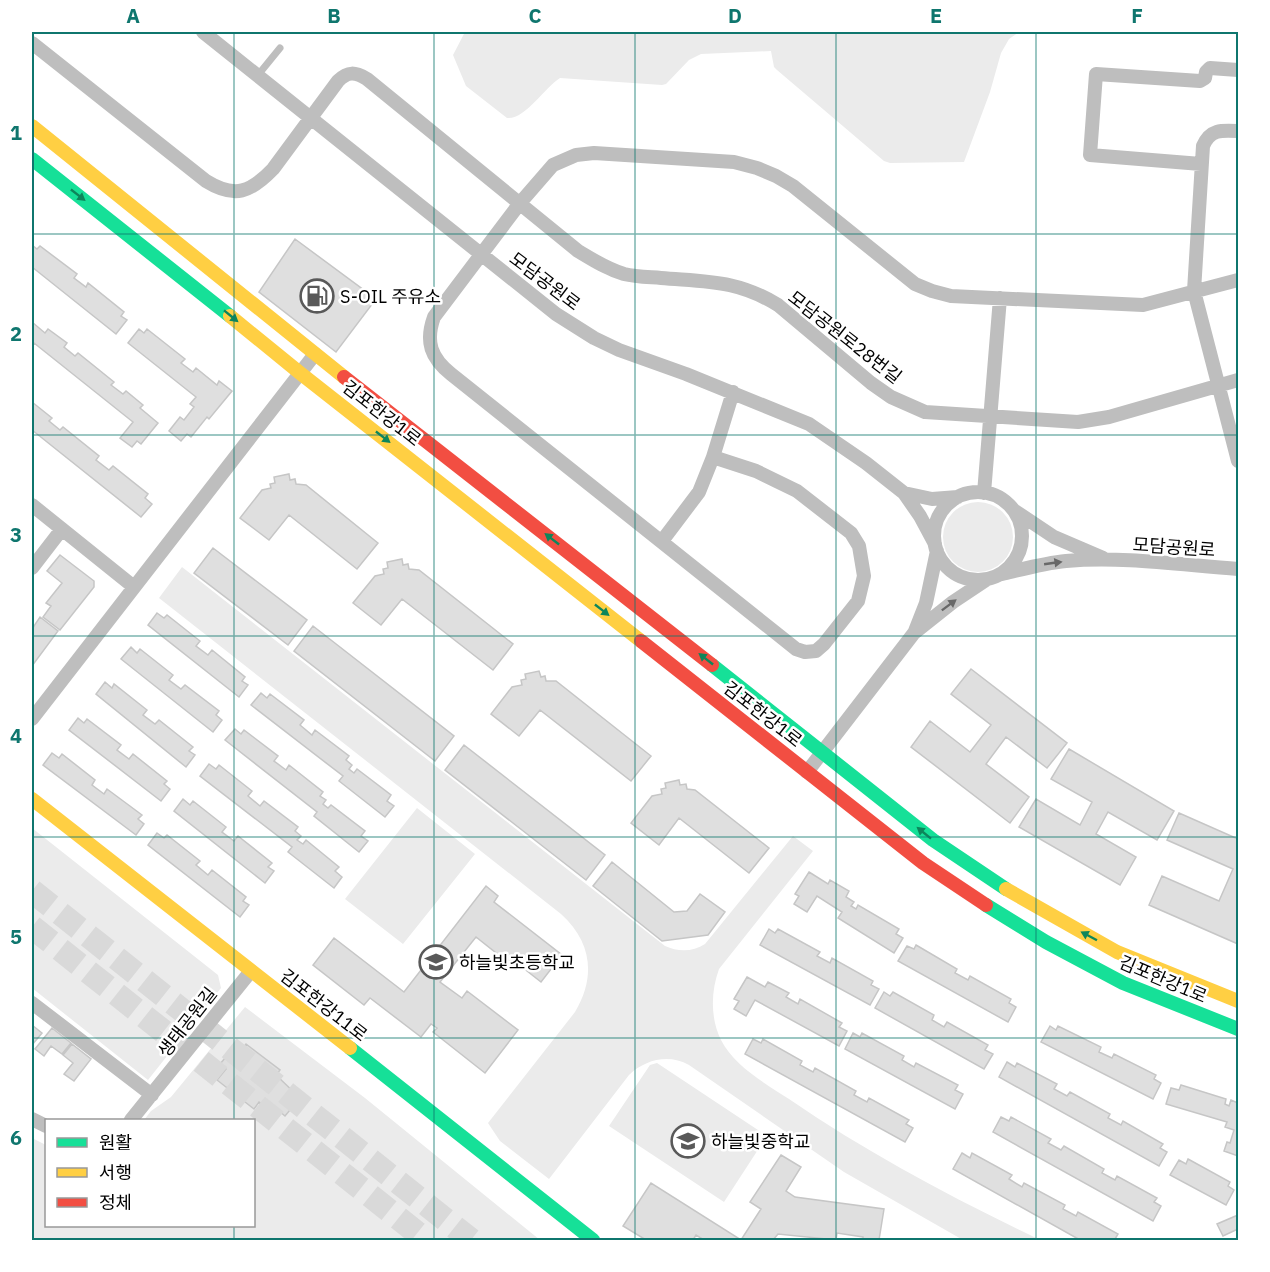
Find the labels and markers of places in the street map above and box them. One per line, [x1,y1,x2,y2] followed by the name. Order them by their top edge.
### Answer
[299,278,335,314] fuel station icon: S-OIL 주유소
[340,285,441,308] place label: S-OIL 주유소
[418,944,454,980] school or university icon: 하늘빛초등학교
[459,951,575,974] place label: 하늘빛초등학교
[670,1123,706,1159] school or university icon: 하늘빛중학교
[711,1130,810,1153] place label: 하늘빛중학교

